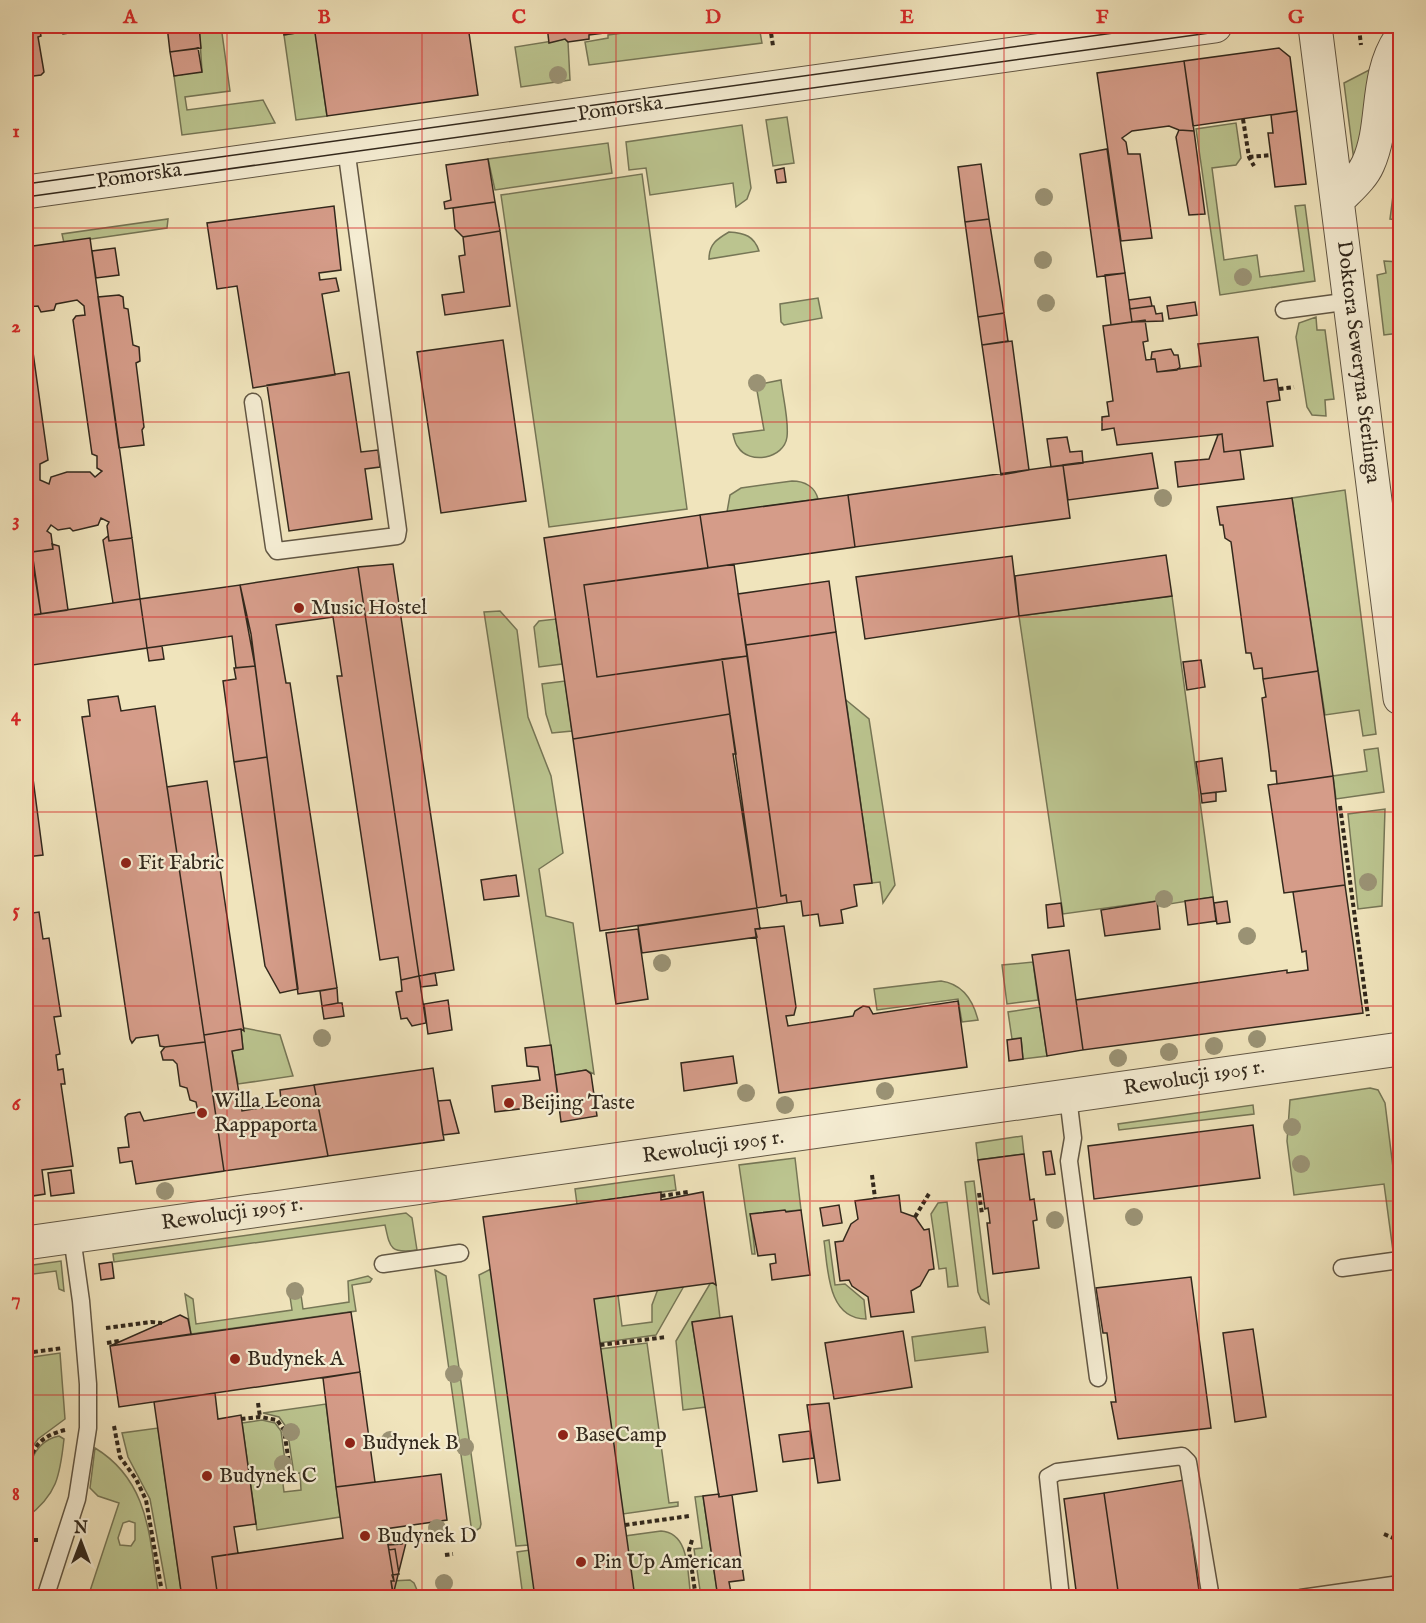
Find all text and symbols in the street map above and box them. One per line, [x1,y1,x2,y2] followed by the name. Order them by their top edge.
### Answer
[122,5,138,30] text: A
[317,5,331,30] text: B
[512,5,526,30] text: C
[705,5,721,30] text: D
[900,5,914,30] text: E
[1096,5,1109,30] text: F
[1288,5,1305,30] text: G
[576,90,665,128] street label: Pomorska
[12,119,20,144] text: 1
[95,157,184,195] street label: Pomorska
[1330,239,1386,486] street label: Doktora Seweryna Sterlinga
[11,314,21,339] text: 2
[12,508,20,533] text: 3
[311,595,427,622] place label: Music Hostel
[292,601,306,615] marker: Music Hostel
[11,703,22,728] text: 4
[138,850,224,877] place label: Fit Fabric
[119,856,133,870] marker: Fit Fabric
[12,898,20,923] text: 5
[1121,1054,1267,1102] street label: Rewolucji 1905 r.
[214,1088,322,1139] place label: Willa Leona Rappaporta
[521,1090,635,1117] place label: Beijing Taste
[12,1092,22,1117] text: 6
[502,1096,516,1110] marker: Beijing Taste
[195,1106,209,1120] marker: Willa Leona Rappaporta
[641,1124,785,1170] street label: Rewolucji 1905 r.
[160,1191,304,1237] street label: Rewolucji 1905 r.
[11,1287,21,1312] text: 7
[247,1346,345,1373] place label: Budynek A
[228,1352,242,1366] marker: Budynek A
[575,1422,667,1449] place label: BaseCamp
[556,1428,570,1442] marker: BaseCamp
[362,1430,459,1457] place label: Budynek B
[343,1436,357,1450] marker: Budynek B
[219,1463,317,1490] place label: Budynek C
[200,1469,214,1483] marker: Budynek C
[12,1482,20,1507] text: 8
[51,1512,111,1572] north arrow
[73,1519,88,1539] text: N
[377,1523,477,1550] place label: Budynek D
[358,1529,372,1543] marker: Budynek D
[593,1549,742,1576] place label: Pin Up American
[574,1555,588,1569] marker: Pin Up American

